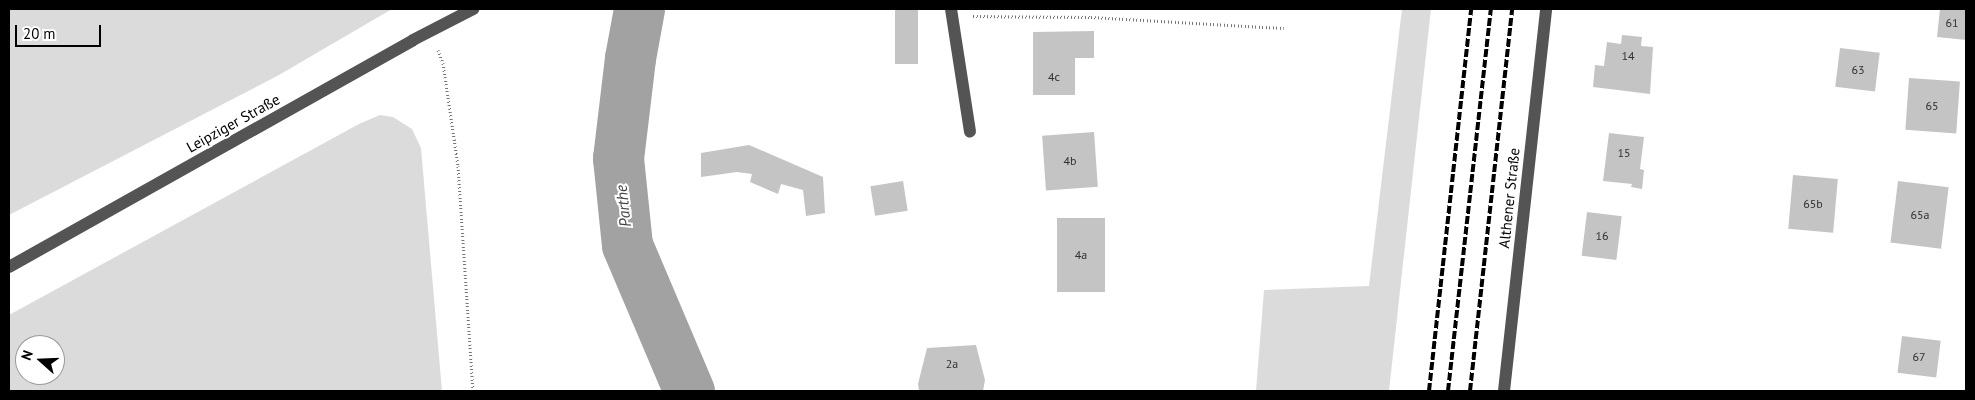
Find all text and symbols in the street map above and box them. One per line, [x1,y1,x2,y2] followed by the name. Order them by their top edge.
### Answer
[18,15,104,47] scale bar
[1945,16,1959,30] house number: 61
[23,24,56,43] text: 20 m
[1621,49,1635,63] house number: 14
[1851,63,1865,77] house number: 63
[1048,70,1060,84] house number: 4c
[183,90,283,156] street label: Leipziger Straße
[1925,99,1939,113] house number: 65
[1617,146,1631,160] house number: 15
[1495,147,1523,249] street label: Althener Straße
[1063,154,1077,168] house number: 4b
[611,184,635,228] water label: Parthe
[1803,197,1823,211] house number: 65b
[1910,208,1930,222] house number: 65a
[1595,229,1609,243] house number: 16
[1075,248,1087,262] house number: 4a
[15,335,65,385] north arrow
[17,348,37,363] text: N
[1912,350,1926,364] house number: 67
[946,357,958,371] house number: 2a

